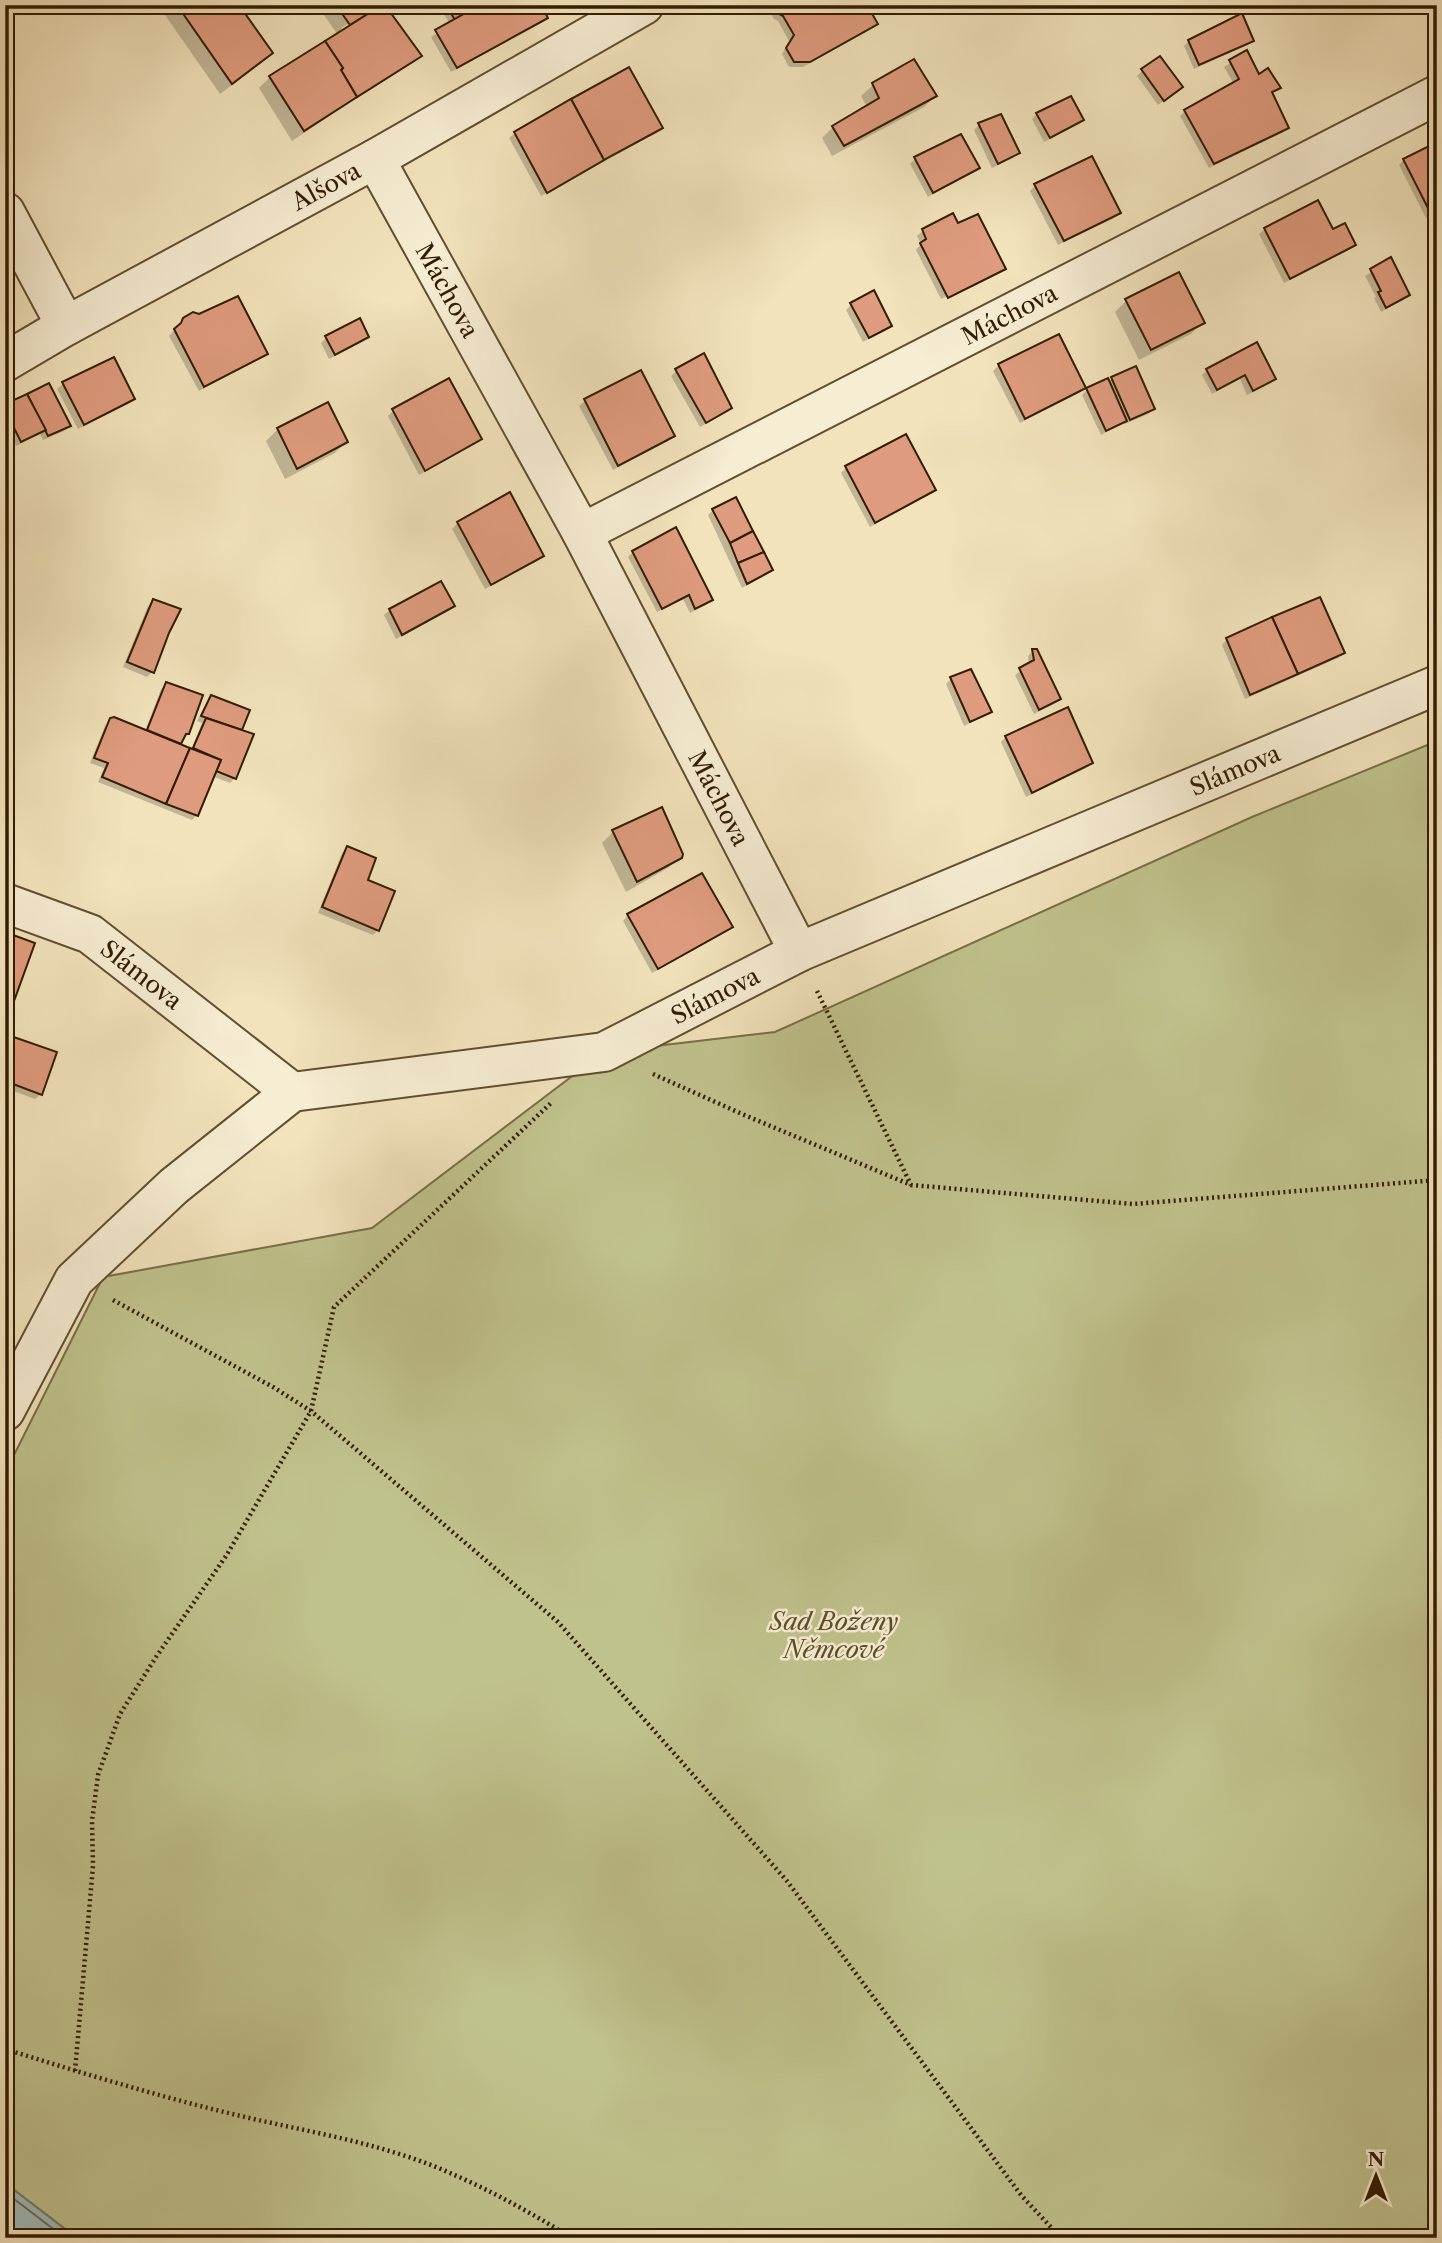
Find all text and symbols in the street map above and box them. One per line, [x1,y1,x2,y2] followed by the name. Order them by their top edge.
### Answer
[285,155,366,217] street label: Alšova
[410,238,486,343] street label: Máchova
[957,278,1062,351] street label: Máchova
[1185,738,1285,801] street label: Slámova
[683,746,756,851] street label: Máchova
[95,934,188,1015] street label: Slámova
[666,960,764,1030] street label: Slámova
[768,1607,898,1664] park label: Sad Boženy Němcové
[1340,2142,1410,2212] north arrow
[1368,2148,1384,2171] text: N

